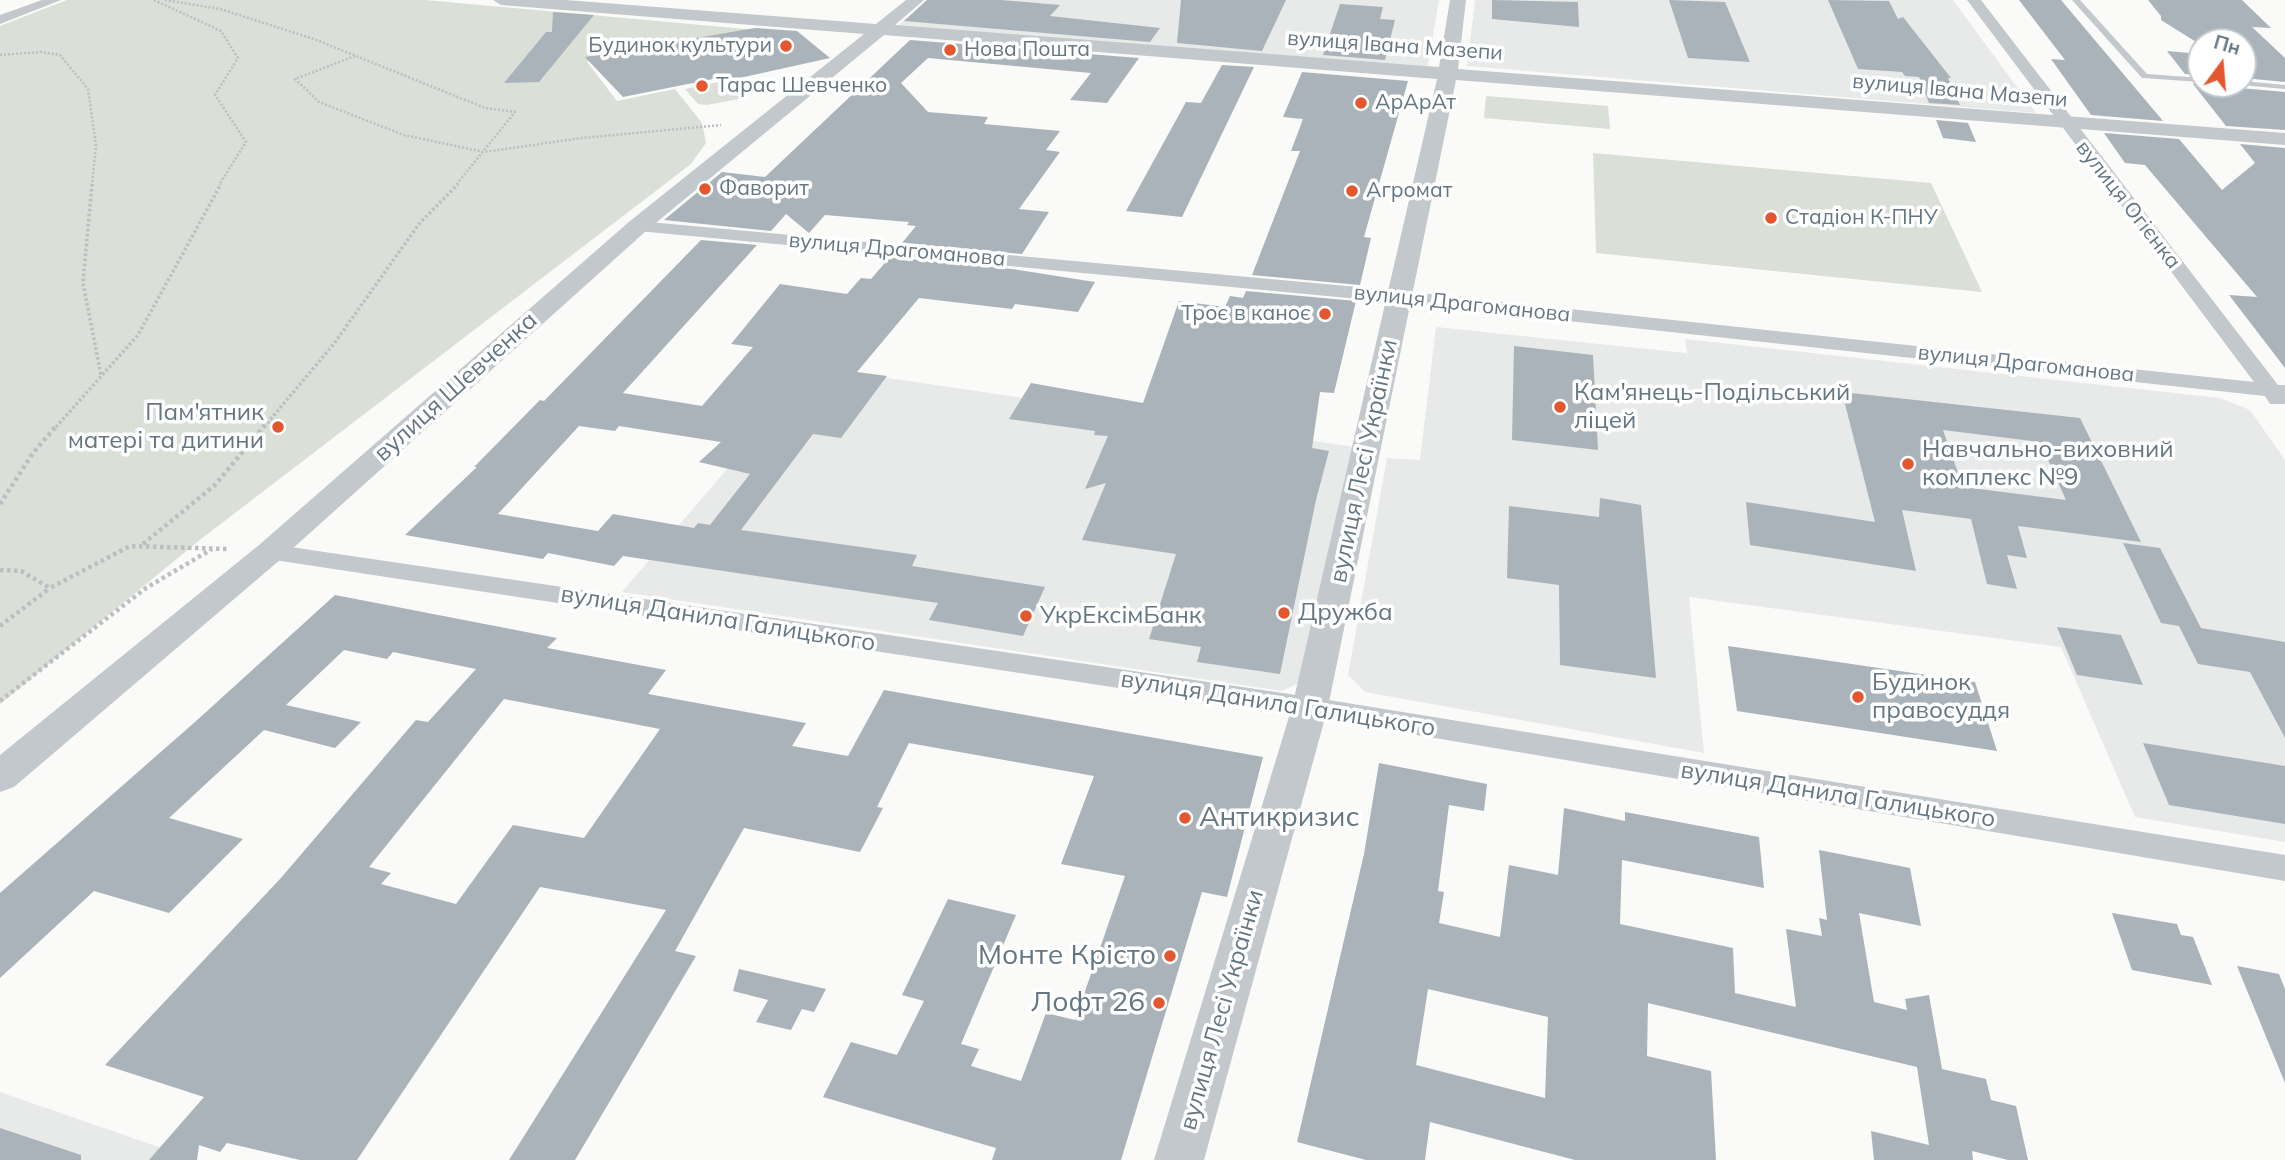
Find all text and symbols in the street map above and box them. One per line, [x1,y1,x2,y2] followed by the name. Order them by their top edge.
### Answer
[1286,26,1504,66] street label: вулиця Івана Мазепи
[2187,28,2257,98] north arrow
[2211,30,2243,60] text: Пн
[588,33,772,59] place label: Будинок культури
[964,37,1090,63] place label: Нова Пошта
[778,38,794,54] marker: Будинок культури
[942,42,958,58] marker: Нова Пошта
[1851,69,2069,113] street label: вулиця Івана Мазепи
[716,73,887,99] place label: Тарас Шевченко
[694,78,710,94] marker: Тарас Шевченко
[1375,90,1456,116] place label: АрАрАт
[1353,95,1369,111] marker: АрАрАт
[2070,136,2186,274] street label: вулиця Огієнка
[719,176,809,202] place label: Фаворит
[1366,178,1452,204] place label: Агромат
[697,181,713,197] marker: Фаворит
[1344,183,1360,199] marker: Агромат
[1785,205,1938,231] place label: Стадіон К-ПНУ
[1763,210,1779,226] marker: Стадіон К-ПНУ
[788,228,1006,272] street label: вулиця Драгоманова
[1353,280,1571,328] street label: вулиця Драгоманова
[1181,301,1311,327] place label: Троє в каноє
[369,306,543,468] street label: вулиця Шевченка
[1317,306,1333,322] marker: Троє в каноє
[1324,336,1404,586] street label: вулиця Лесі Українки
[1917,340,2135,388] street label: вулиця Драгоманова
[1574,379,1850,435] place label: Кам'янець-Подільський ліцей
[68,399,264,455] place label: Пам'ятник матері та дитини
[1552,399,1568,415] marker: Кам'янець-Подільський ліцей
[270,419,286,435] marker: Пам'ятник матері та дитини
[1922,436,2174,492] place label: Навчально-виховний комплекс №9
[1900,456,1916,472] marker: Навчально-виховний комплекс №9
[559,580,877,658] street label: вулиця Данила Галицького
[1298,599,1393,627] place label: Дружба
[1040,602,1202,630] place label: УкрЕксімБанк
[1276,605,1292,621] marker: Дружба
[1018,608,1034,624] marker: УкрЕксімБанк
[1119,665,1437,743] street label: вулиця Данила Галицького
[1872,669,2010,725] place label: Будинок правосуддя
[1850,689,1866,705] marker: Будинок правосуддя
[1679,756,1997,834] street label: вулиця Данила Галицького
[1199,801,1360,835] place label: Антикризис
[1177,810,1193,826] marker: Антикризис
[1174,887,1270,1133] street label: вулиця Лесі Українки
[978,939,1156,973] place label: Монте Крісто
[1162,948,1178,964] marker: Монте Крісто
[1031,986,1145,1020] place label: Лофт 26
[1151,995,1167,1011] marker: Лофт 26

